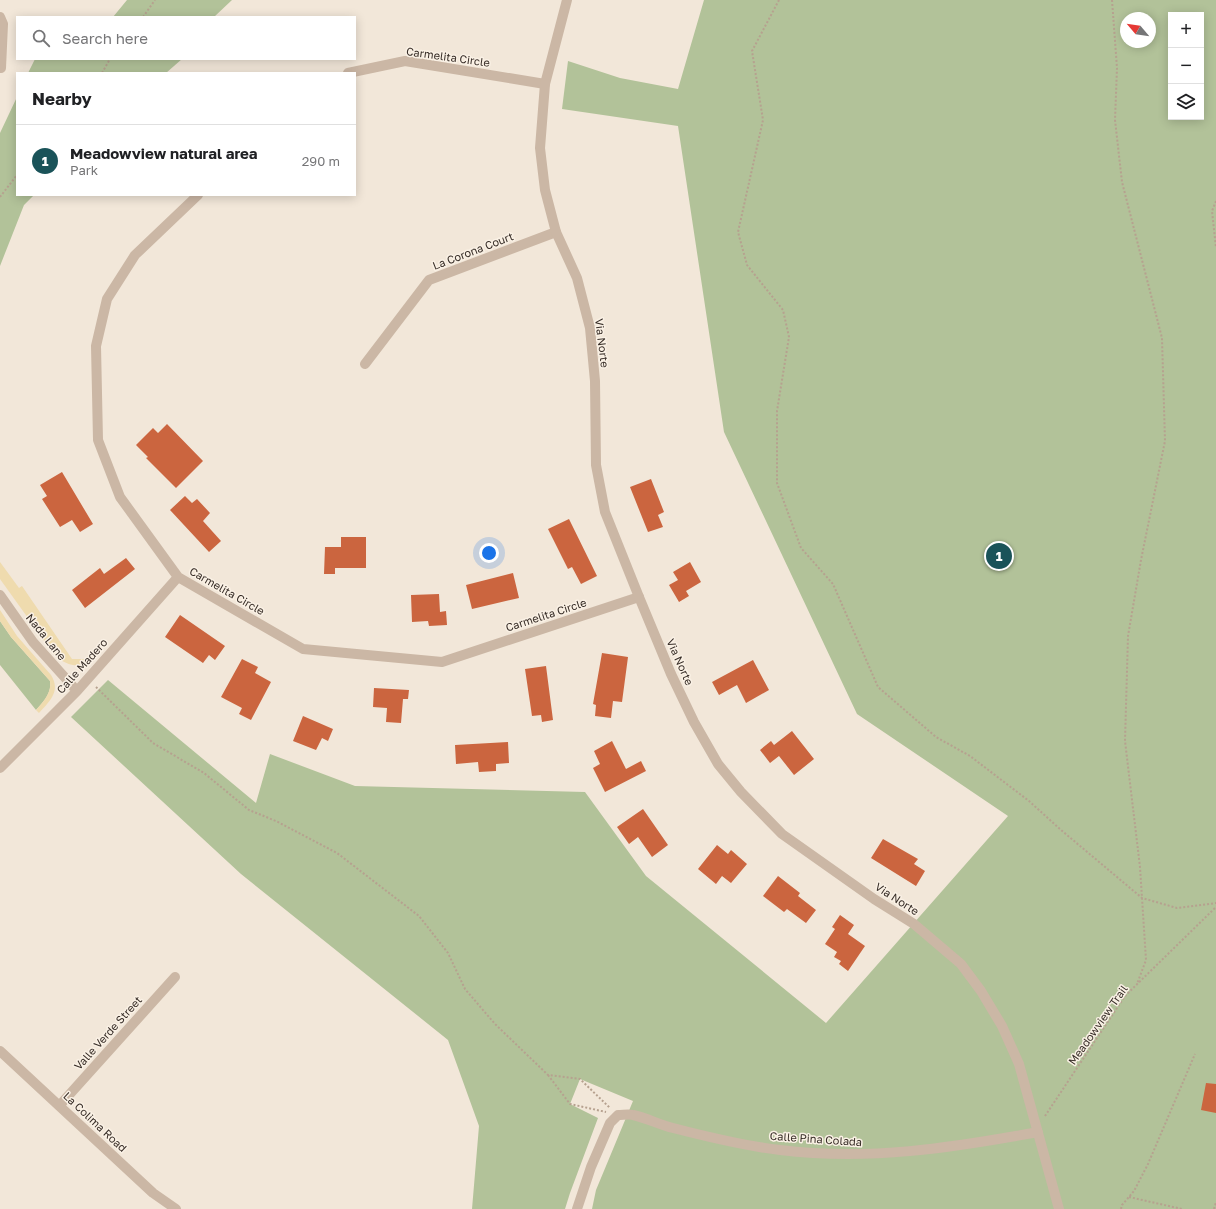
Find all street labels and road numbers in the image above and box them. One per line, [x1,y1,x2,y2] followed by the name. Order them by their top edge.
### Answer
[405,44,491,69] street label: Carmelita Circle
[431,229,515,272] street label: La Corona Court
[593,318,612,368] street label: Via Norte
[187,564,267,617] street label: Carmelita Circle
[504,595,588,634] street label: Carmelita Circle
[24,611,69,663] street label: Nada Lane
[54,635,110,696] street label: Calle Madero
[664,637,696,687] street label: Via Norte
[873,880,922,918] street label: Via Norte
[1065,982,1130,1067] street label: Meadowview Trail
[71,993,144,1072] street label: Valle Verde Street
[61,1089,130,1154] street label: La Colima Road
[769,1129,863,1148] street label: Calle Pina Colada

